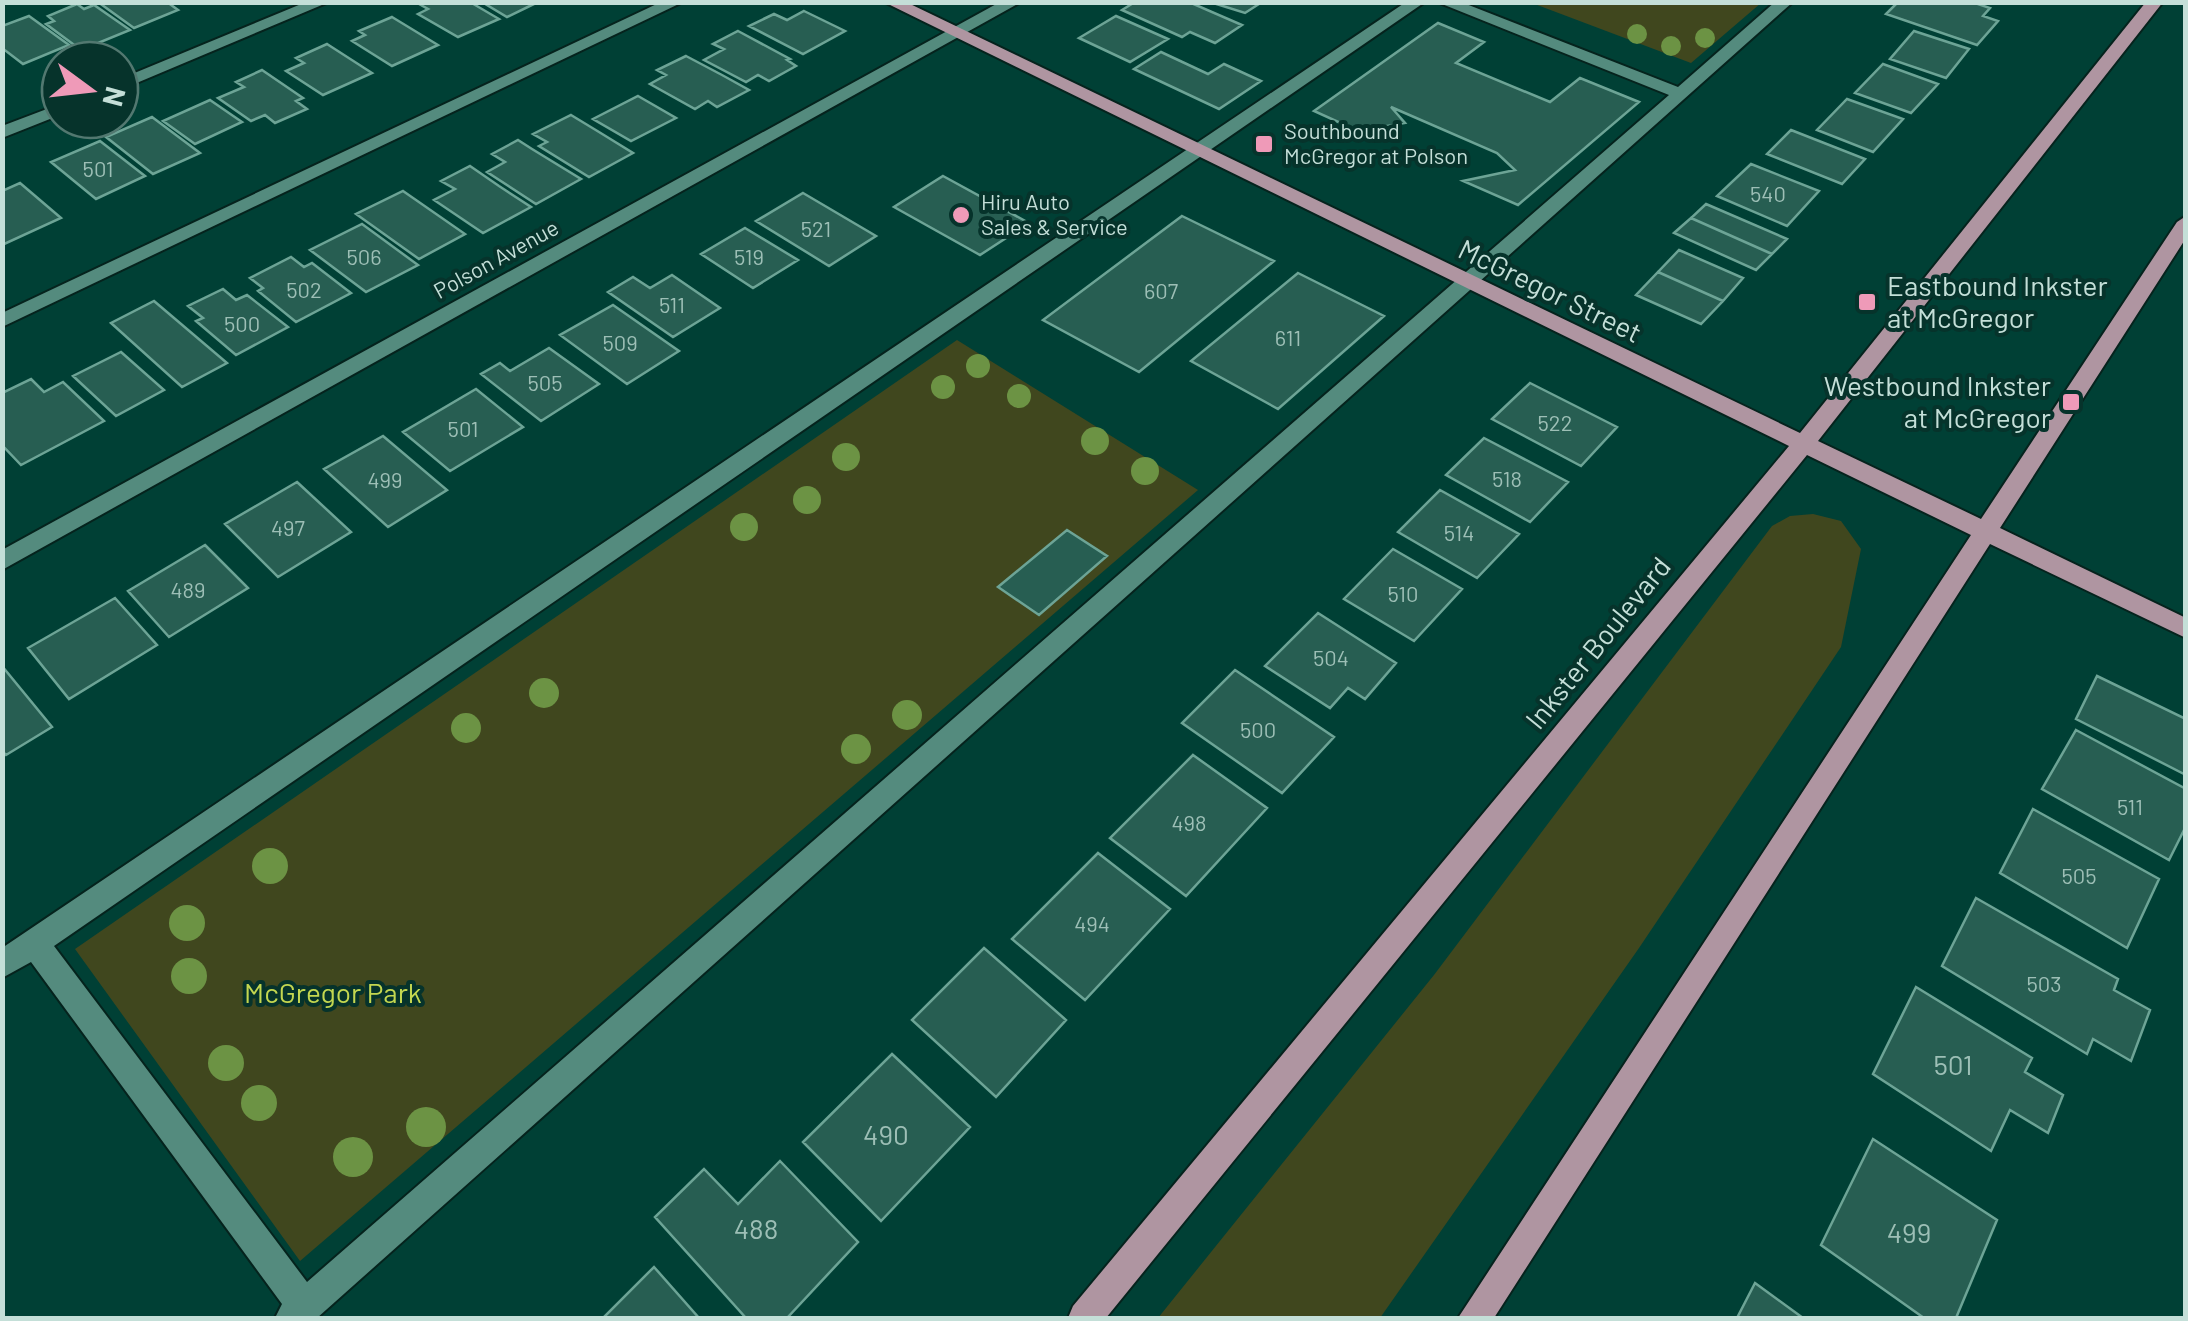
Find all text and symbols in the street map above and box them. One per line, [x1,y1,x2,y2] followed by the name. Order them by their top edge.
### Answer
[40,40,140,140] north arrow
[96,83,134,110] text: N
[1284,117,1468,168] place label: Southbound McGregor at Polson
[1253,133,1275,155] marker: Southbound McGregor at Polson
[83,155,113,181] house number: 501
[1750,180,1786,206] house number: 540
[981,188,1128,239] place label: Hiru Auto Sales & Service
[950,204,972,226] marker: Hiru Auto Sales & Service
[429,213,562,303] street label: Polson Avenue
[801,215,831,241] house number: 521
[1453,231,1647,349] street label: McGregor Street
[346,243,382,269] house number: 506
[734,243,764,269] house number: 519
[1887,268,2108,334] place label: Eastbound Inkster at McGregor
[286,276,322,302] house number: 502
[1144,277,1178,303] house number: 607
[659,291,685,317] house number: 511
[1856,291,1878,313] marker: Eastbound Inkster at McGregor
[224,310,260,336] house number: 500
[1275,324,1301,350] house number: 611
[602,329,638,355] house number: 509
[1824,368,2051,434] place label: Westbound Inkster at McGregor
[527,369,563,395] house number: 505
[2060,391,2082,413] marker: Westbound Inkster at McGregor
[1538,409,1572,435] house number: 522
[448,415,478,441] house number: 501
[1492,465,1522,491] house number: 518
[367,466,403,492] house number: 499
[271,514,305,540] house number: 497
[1444,519,1474,545] house number: 514
[1517,549,1677,735] street label: Inkster Boulevard
[170,576,206,602] house number: 489
[1388,580,1418,606] house number: 510
[1313,644,1349,670] house number: 504
[1240,716,1276,742] house number: 500
[2117,793,2143,819] house number: 511
[1171,809,1207,835] house number: 498
[2061,862,2097,888] house number: 505
[1074,910,1110,936] house number: 494
[2026,970,2062,996] house number: 503
[244,975,422,1009] park label: McGregor Park
[1933,1047,1973,1081] house number: 501
[863,1117,909,1151] house number: 490
[734,1211,778,1245] house number: 488
[1887,1215,1931,1249] house number: 499

